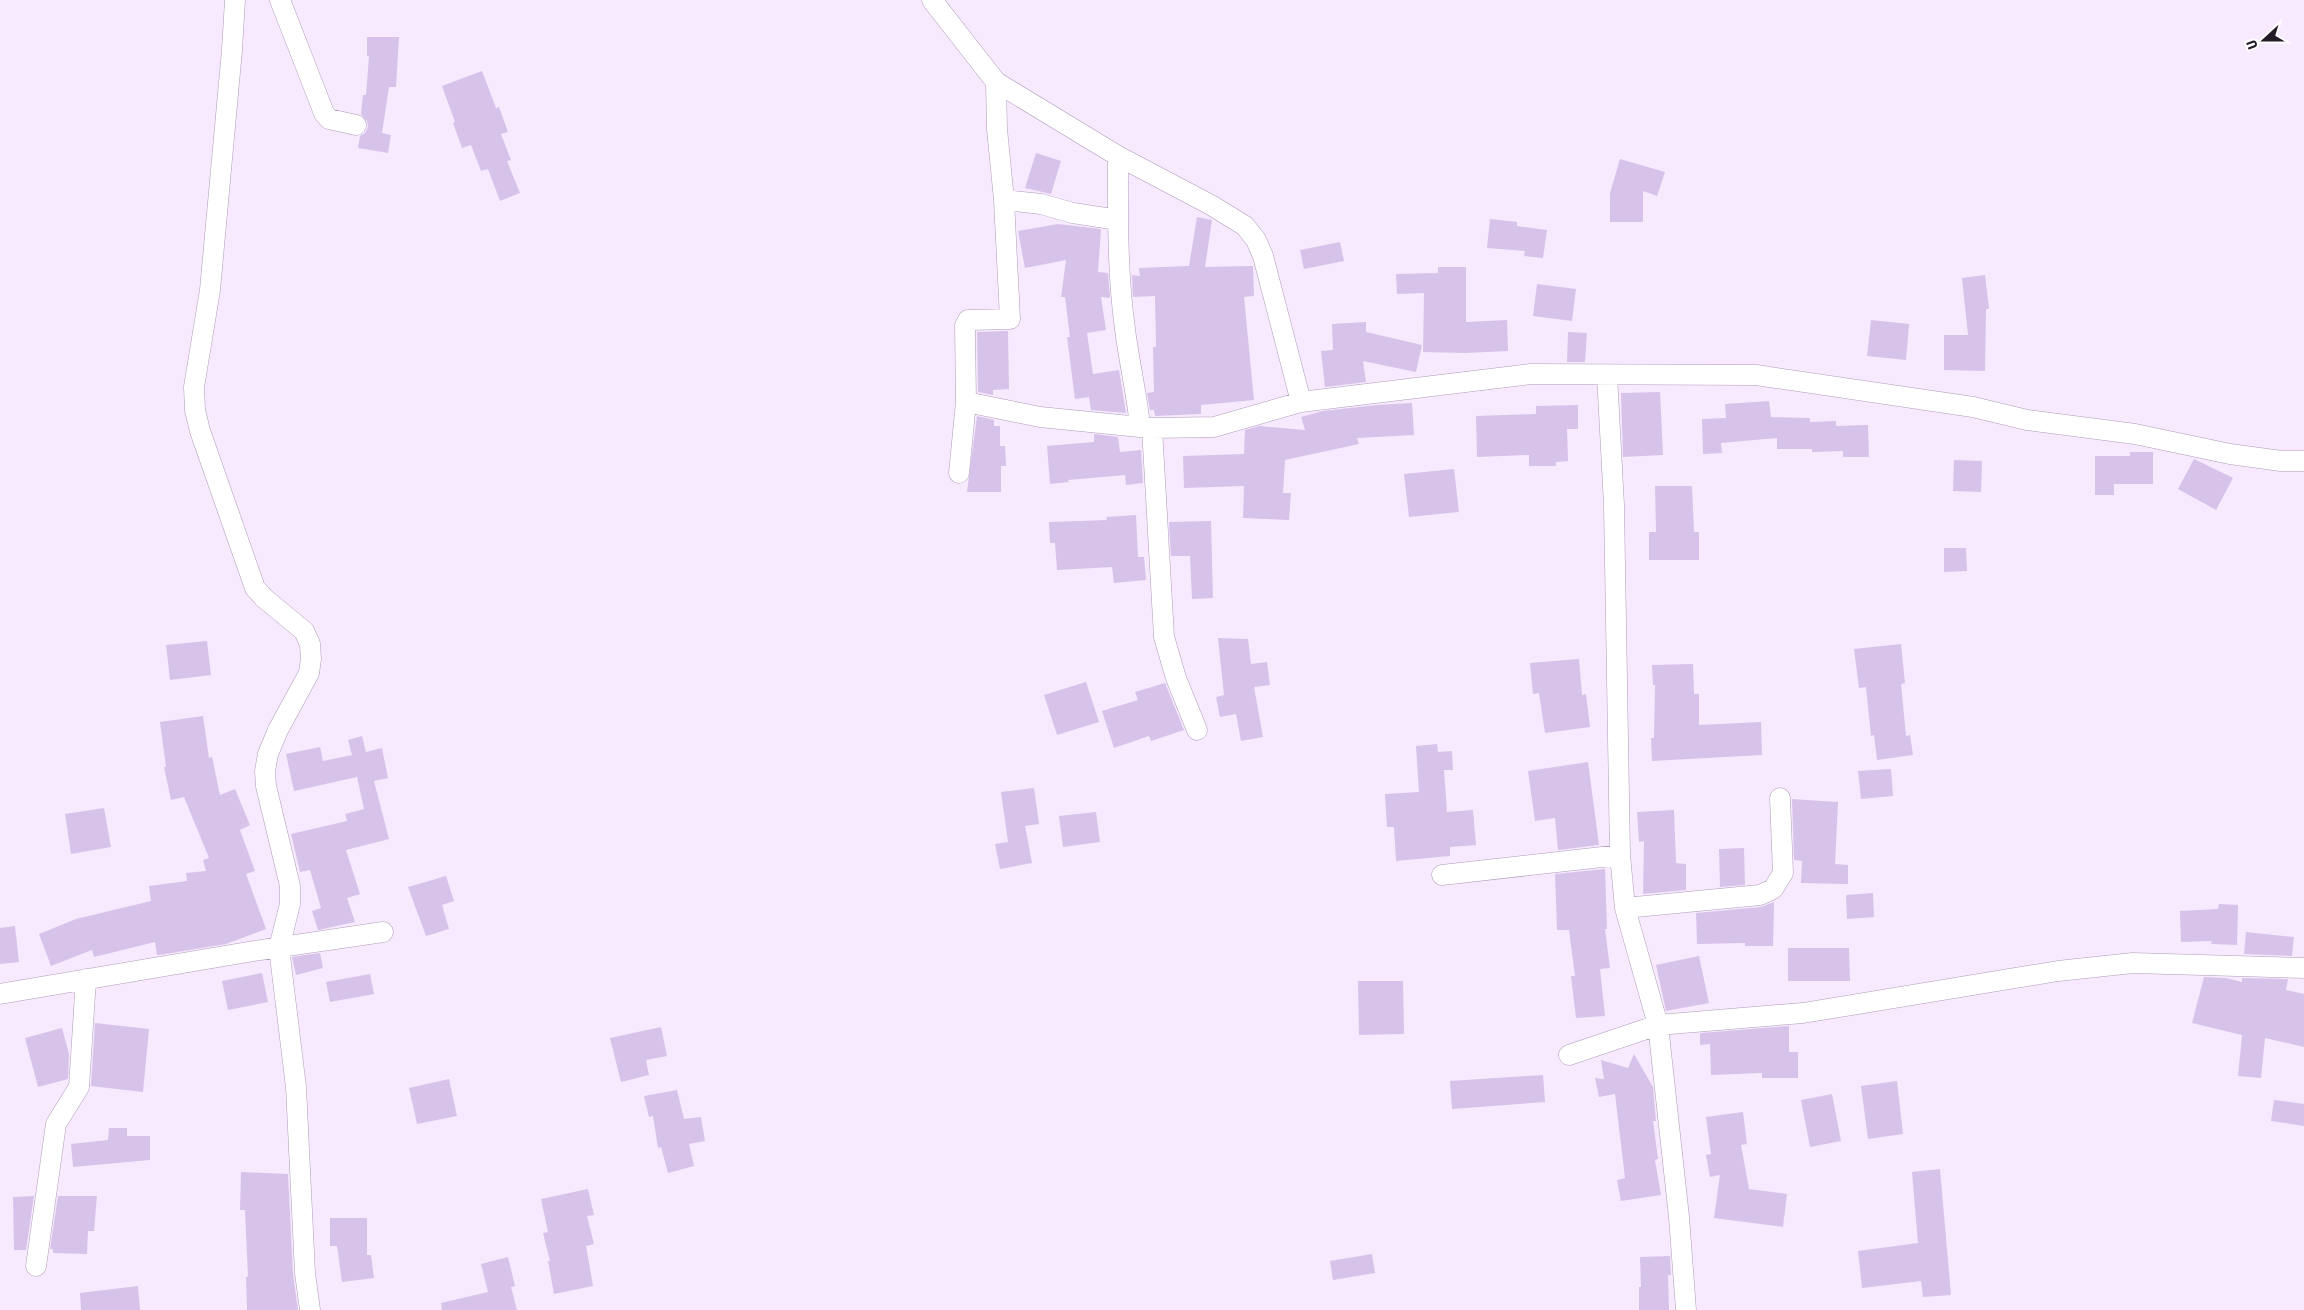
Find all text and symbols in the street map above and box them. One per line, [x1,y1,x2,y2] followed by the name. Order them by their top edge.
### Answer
[2239,15,2289,65] north arrow
[2243,38,2261,51] text: U

